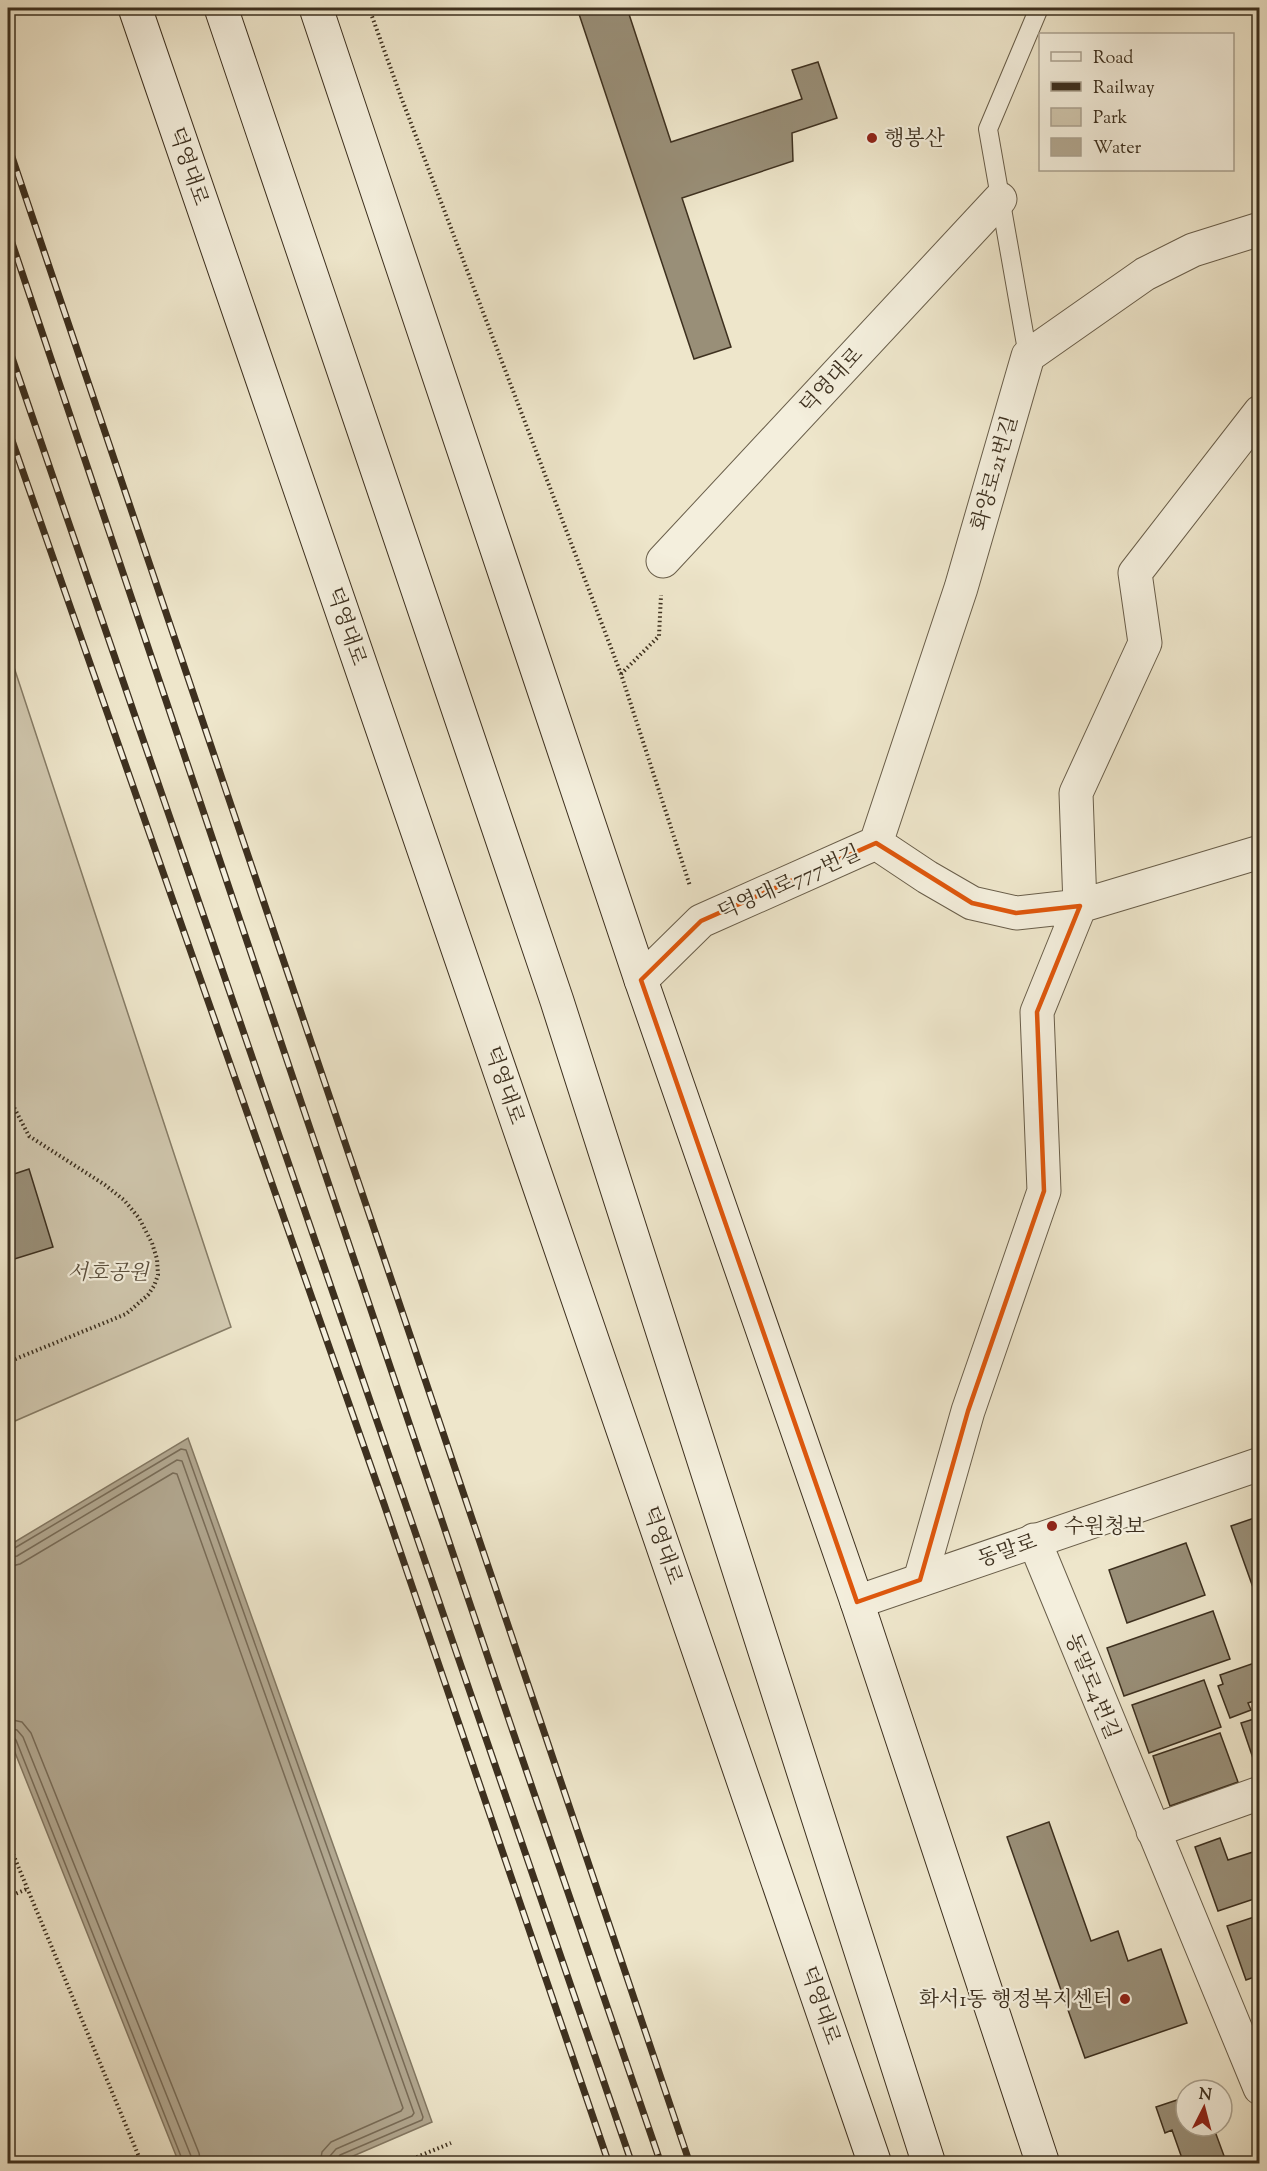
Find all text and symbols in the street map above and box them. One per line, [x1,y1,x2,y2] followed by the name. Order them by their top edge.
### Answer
[1039,33,1234,171] legend
[1093,46,1133,72] text: Road
[1093,76,1155,102] text: Railway
[1093,106,1128,132] text: Park
[160,123,215,210] street label: 덕영대로
[884,125,946,155] place label: 행봉산
[865,131,879,145] marker: 행봉산
[1093,136,1142,162] text: Water
[794,341,871,421] street label: 덕영대로
[965,413,1027,535] street label: 화양로21번길
[318,583,373,670] street label: 덕영대로
[714,839,866,929] street label: 덕영대로777번길
[476,1042,531,1129] street label: 덕영대로
[67,1259,150,1289] park label: 서호공원
[634,1502,689,1589] street label: 덕영대로
[1064,1513,1145,1543] place label: 수원청보
[1045,1519,1059,1533] marker: 수원청보
[974,1528,1041,1576] street label: 동말로
[1056,1629,1126,1744] street label: 동말로4번길
[792,1962,847,2049] street label: 덕영대로
[919,1986,1113,2016] place label: 화서1동 행정복지센터
[1118,1992,1132,2006] marker: 화서1동 행정복지센터
[1174,2078,1234,2138] north arrow
[1198,2083,1213,2108] text: N

